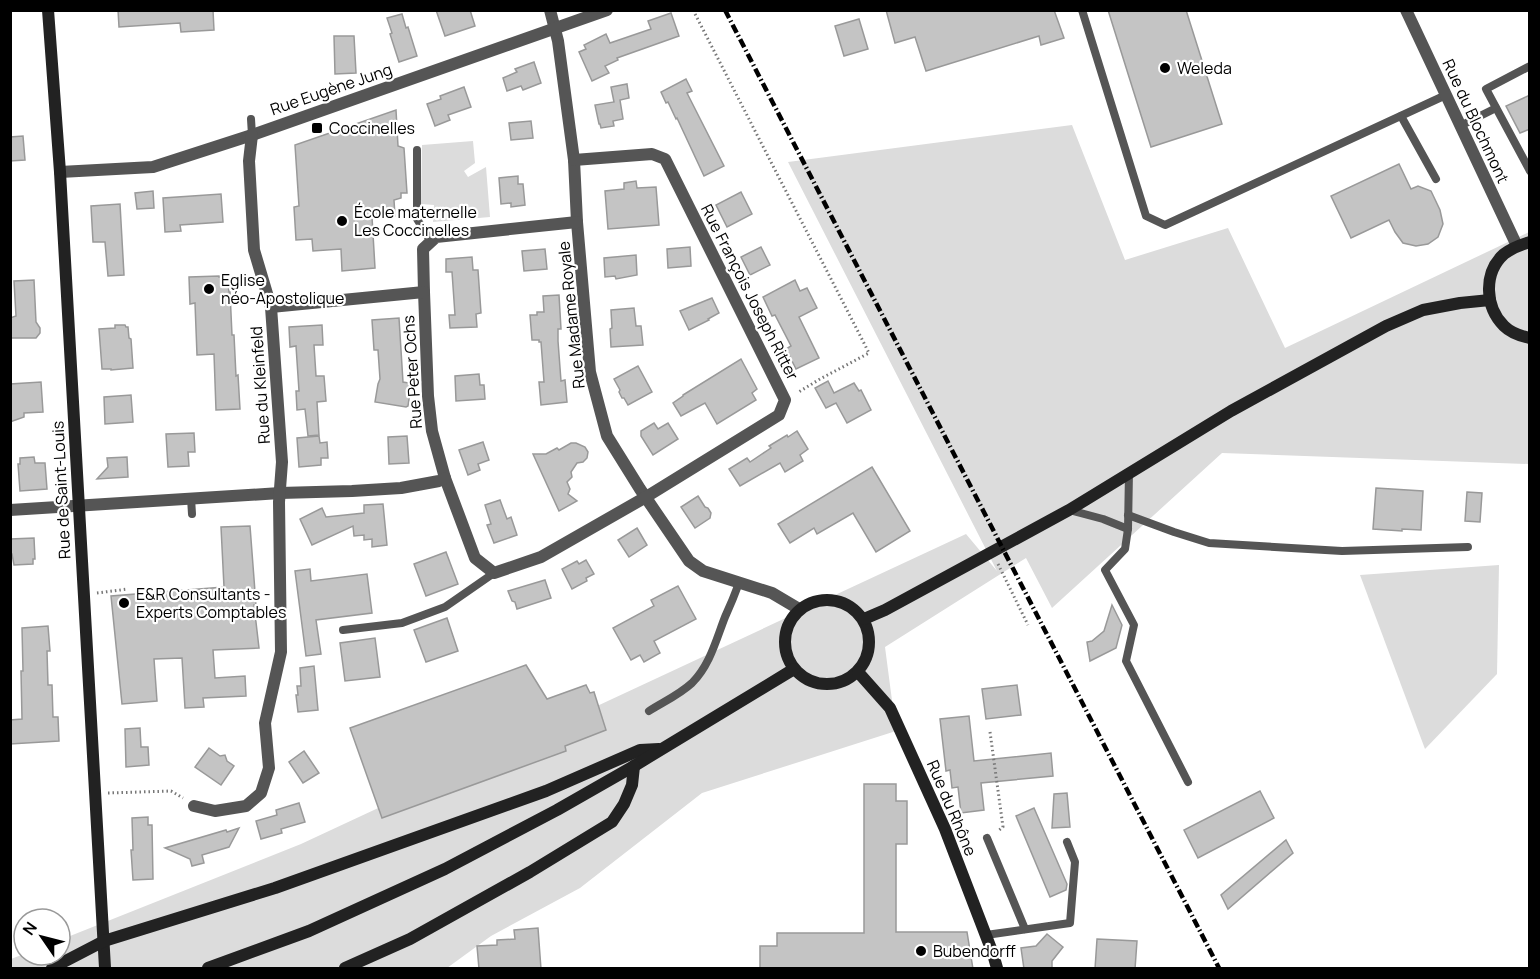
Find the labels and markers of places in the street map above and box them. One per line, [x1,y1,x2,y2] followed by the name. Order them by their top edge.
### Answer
[1177,57,1232,79] place label: Weleda
[1158,61,1172,75] marker: Weleda
[329,117,415,139] place label: Coccinelles
[310,121,324,135] marker: Coccinelles
[354,201,477,241] place label: École maternelle Les Coccinelles
[335,214,349,228] marker: École maternelle Les Coccinelles
[221,269,344,309] place label: Eglise néo-Apostolique
[202,282,216,296] marker: Eglise néo-Apostolique
[136,583,286,623] place label: E&R Consultants - Experts Comptables
[117,596,131,610] marker: E&R Consultants - Experts Comptables
[933,940,1016,962] place label: Bubendorff
[914,944,928,958] marker: Bubendorff

